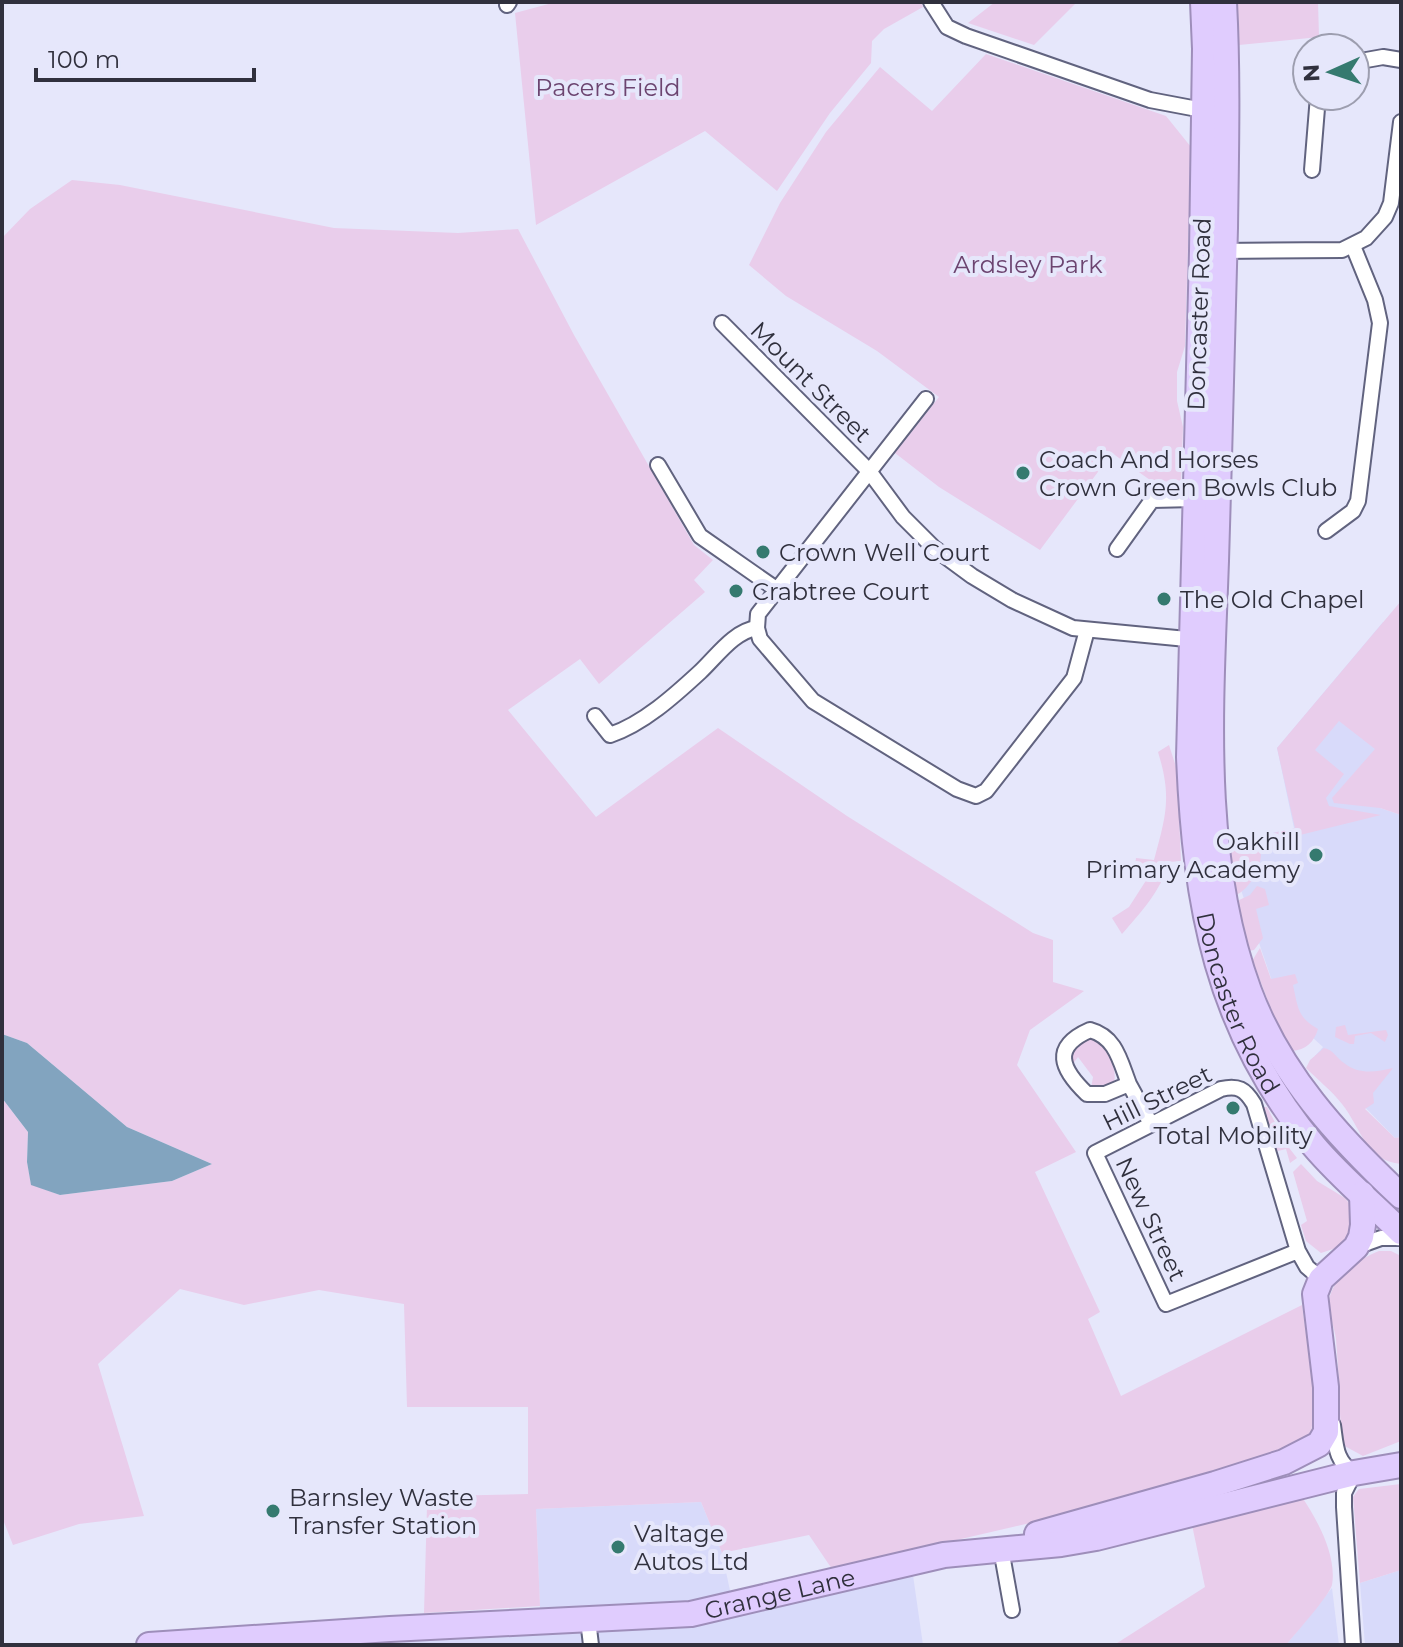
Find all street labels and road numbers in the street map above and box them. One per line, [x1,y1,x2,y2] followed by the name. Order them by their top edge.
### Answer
[1181,217,1217,411] street label: Doncaster Road
[745,316,878,449] street label: Mount Street
[1191,909,1286,1099] street label: Doncaster Road
[1098,1059,1216,1137] street label: Hill Street
[1110,1152,1193,1286] street label: New Street
[701,1562,858,1625] street label: Grange Lane

